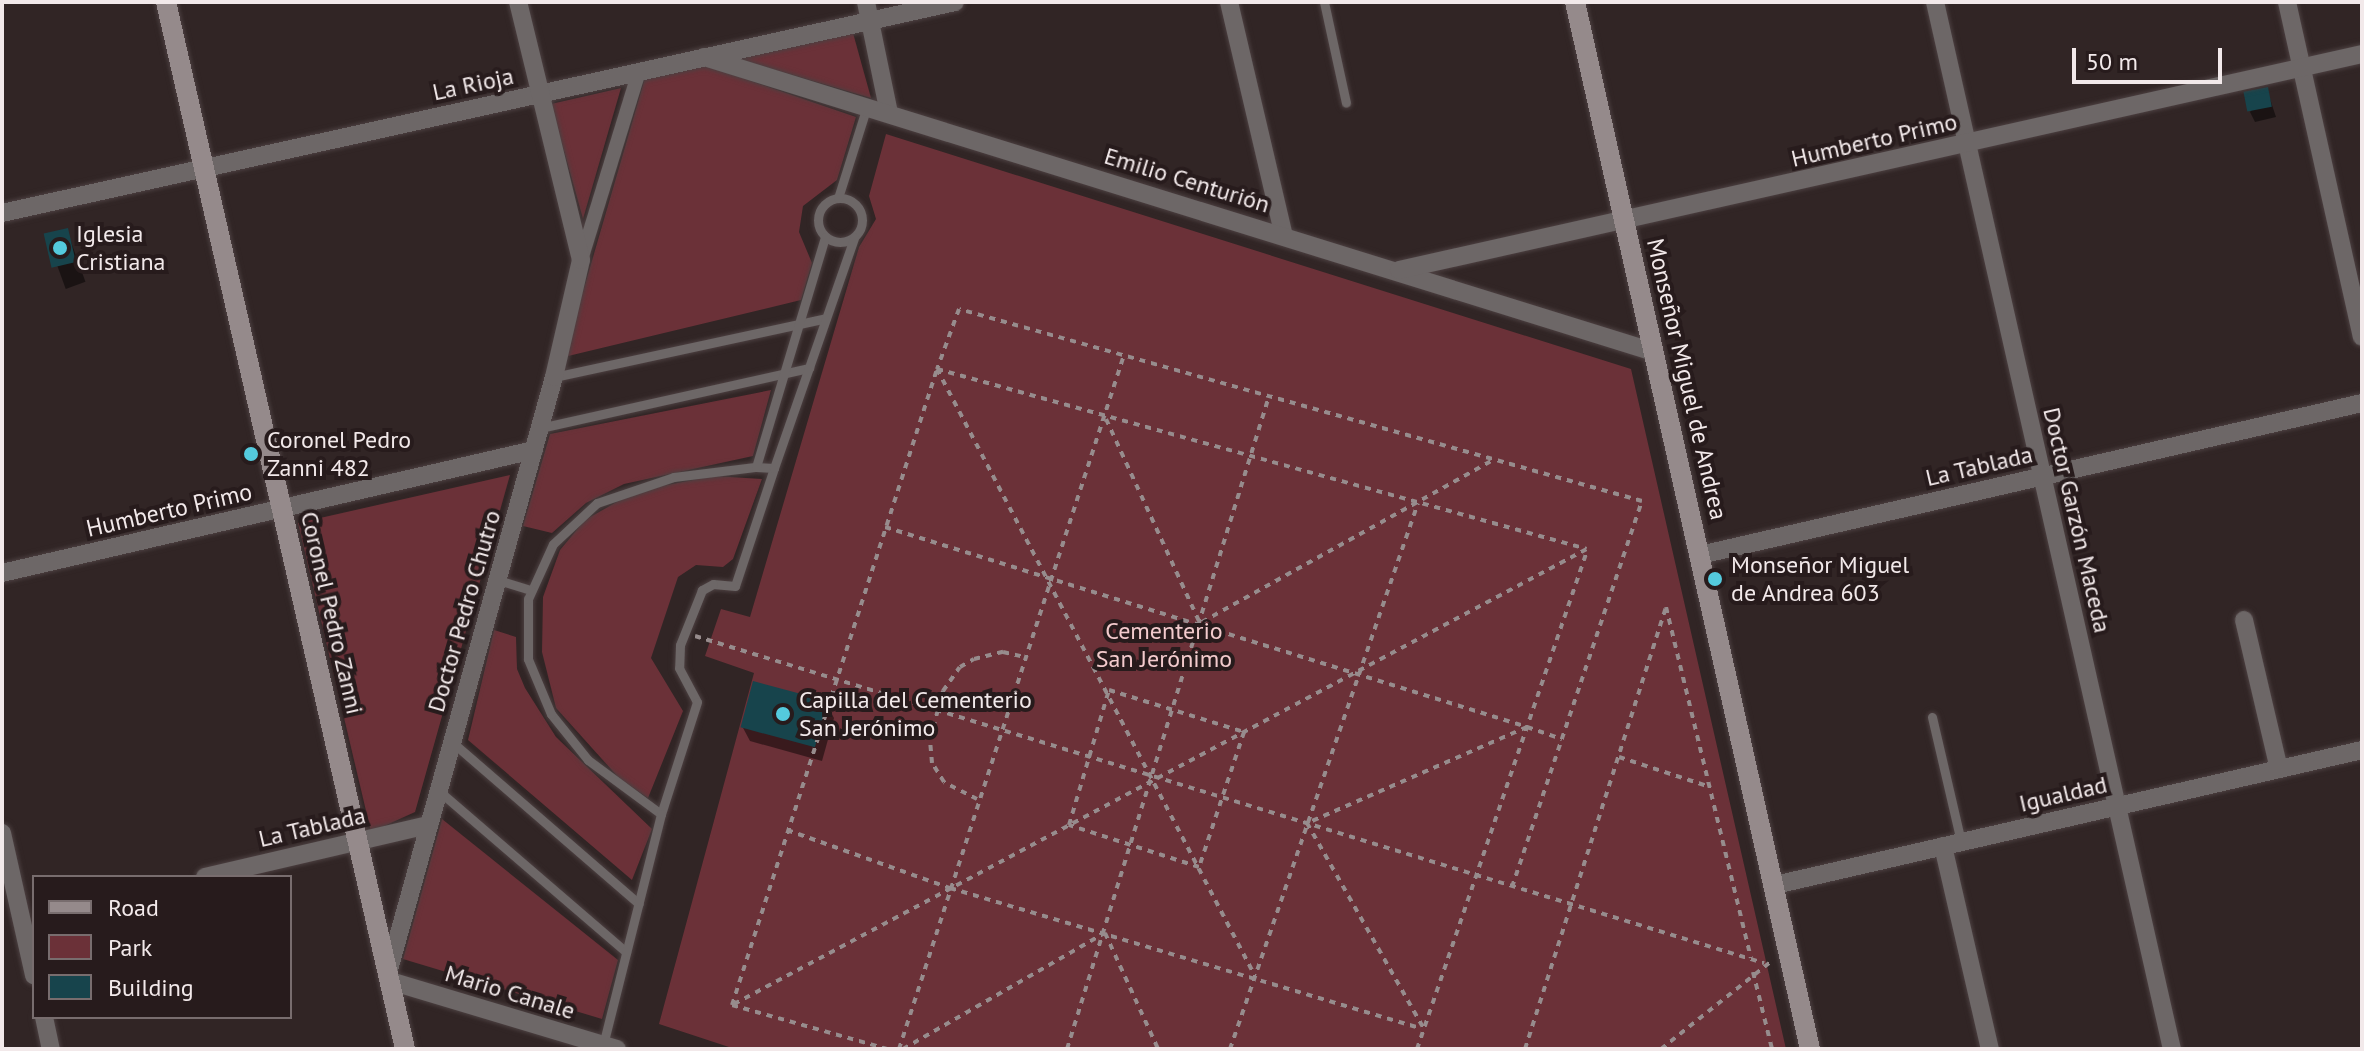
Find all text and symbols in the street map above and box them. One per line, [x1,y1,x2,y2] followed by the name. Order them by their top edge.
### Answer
[2076,32,2226,82] scale bar
[2086,46,2138,77] text: 50 m
[430,61,516,107] street label: La Rioja
[1788,107,1960,173] street label: Humberto Primo
[1101,141,1273,219] street label: Emilio Centurión
[76,220,165,276] place label: Iglesia Cristiana
[1641,235,1733,523] street label: Monseñor Miguel de Andrea
[51,239,69,257] marker: Iglesia Cristiana
[2037,405,2117,635] street label: Doctor Garzón Maceda
[267,426,411,482] place label: Coronel Pedro Zanni 482
[1922,440,2036,492] street label: La Tablada
[242,445,260,463] marker: Coronel Pedro Zanni 482
[83,477,255,543] street label: Humberto Primo
[421,507,507,715] street label: Doctor Pedro Chutro
[295,509,369,717] street label: Coronel Pedro Zanni
[1731,551,1909,607] place label: Monseñor Miguel de Andrea 603
[1706,570,1724,588] marker: Monseñor Miguel de Andrea 603
[1096,617,1232,673] park label: Cementerio San Jerónimo
[799,686,1032,742] place label: Capilla del Cementerio San Jerónimo
[774,705,792,723] marker: Capilla del Cementerio San Jerónimo
[2016,770,2110,818] street label: Igualdad
[255,801,369,853] street label: La Tablada
[32,875,292,1019] legend
[108,892,159,923] text: Road
[108,932,152,963] text: Park
[442,959,578,1025] street label: Mario Canale
[108,972,194,1003] text: Building

